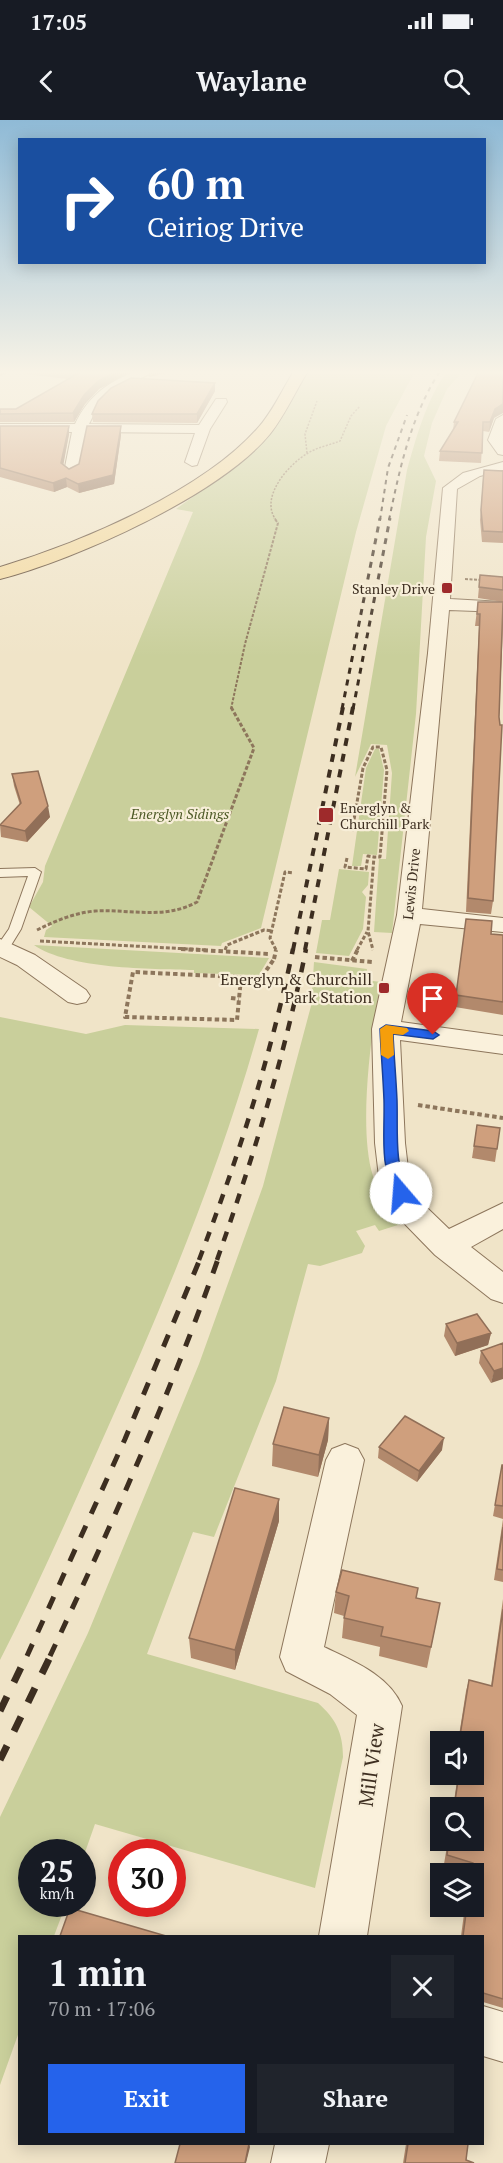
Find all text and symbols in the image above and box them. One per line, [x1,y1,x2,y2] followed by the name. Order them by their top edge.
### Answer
[30,7,87,36] text: 17:05
[196,63,307,99] text: Waylane
[30,65,63,98] icon: back
[440,65,473,98] icon: search
[147,155,245,211] text: 60 m
[48,162,126,240] icon: right
[147,209,304,245] text: Ceiriog Drive
[352,579,435,598] place label: Stanley Drive
[440,581,454,595] marker: Stanley Drive
[340,798,430,833] place label: Energlyn & Churchill Park
[130,804,230,823] park label: Energlyn Sidings
[317,806,335,824] marker: Energlyn & Churchill Park
[398,847,424,921] street label: Lewis Drive
[220,968,372,1008] place label: Energlyn & Churchill Park Station
[407,973,458,1035] pin
[377,981,391,995] marker: Energlyn & Churchill Park Station
[416,982,449,1015] icon: arrive
[369,1161,433,1225] position arrow
[352,1721,390,1808] street label: Mill View
[430,1731,484,1917] map controls
[430,1731,484,1785] button: sound
[430,1797,484,1851] button: search
[108,1839,186,1917] speed limit sign: 30
[40,1851,74,1891] text: 25
[430,1863,484,1917] button: layers
[40,1883,74,1903] text: km/h
[48,1949,146,1996] text: 1 min
[391,1955,454,2018] button: close
[48,1995,155,2022] text: 70 m · 17:06
[48,2064,245,2133] button: Exit
[257,2064,454,2133] button: Share

